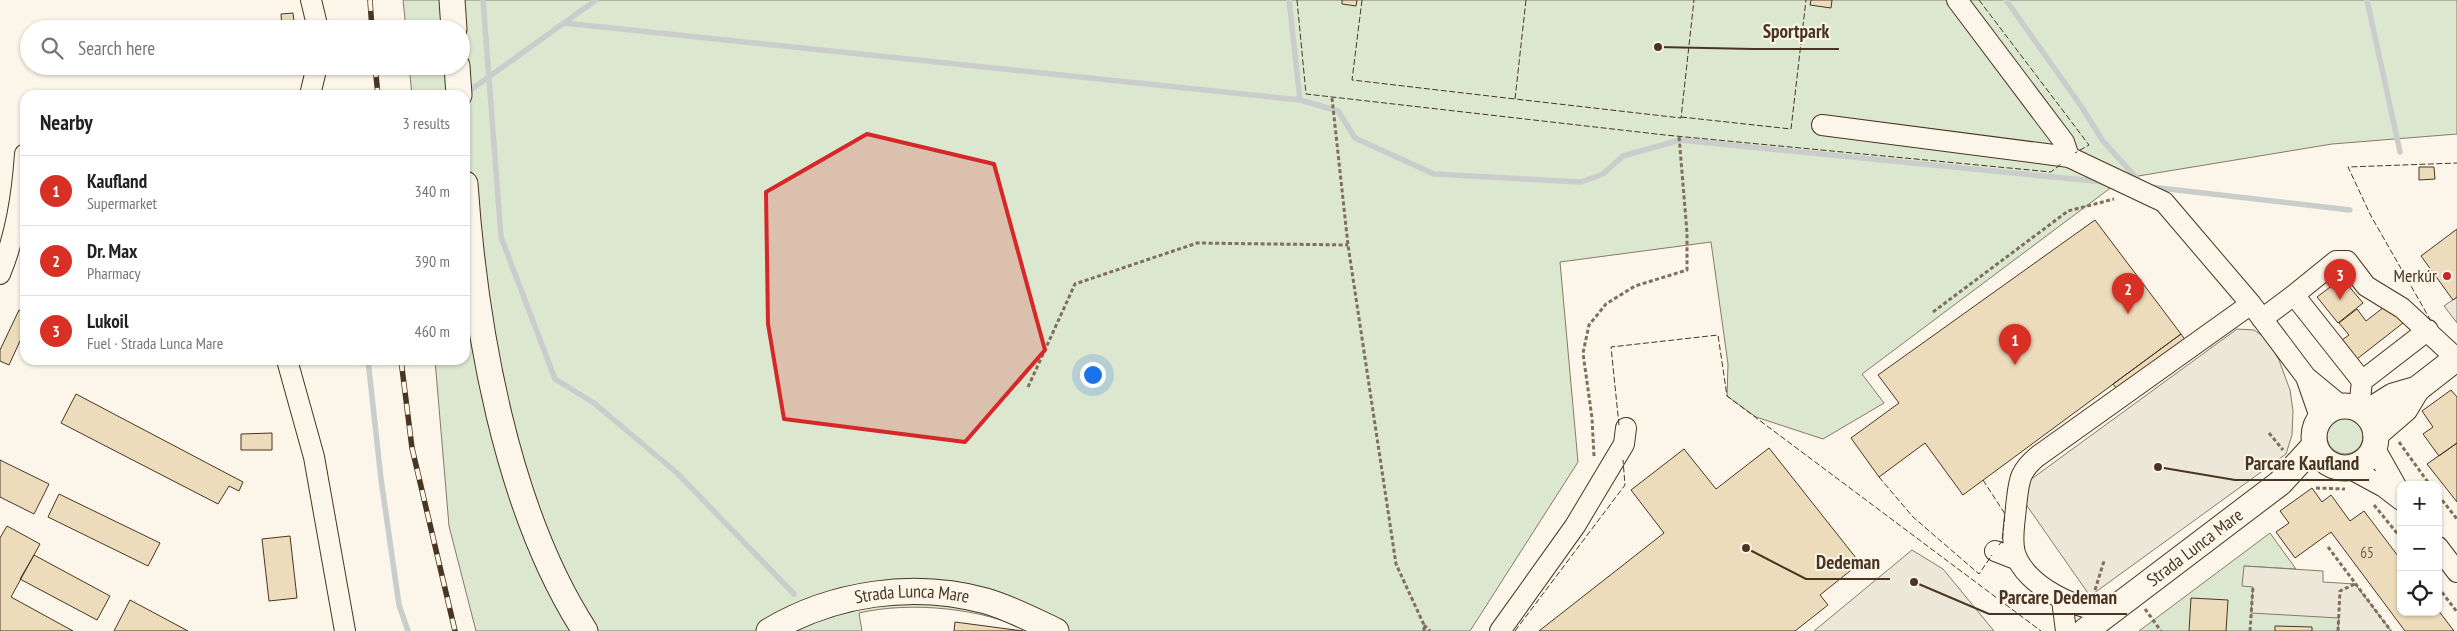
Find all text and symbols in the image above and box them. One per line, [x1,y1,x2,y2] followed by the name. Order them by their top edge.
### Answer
[1753,15,1839,49] callout: Sportpark
[1763,19,1829,43] text: Sportpark
[20,20,470,75] search box
[38,34,66,62] icon: search
[78,36,155,60] text: Search here
[40,109,93,136] text: Nearby
[403,113,450,133] text: 3 results
[87,169,147,193] text: Kaufland
[52,181,60,201] text: 1
[415,181,450,201] text: 340 m
[87,193,157,213] text: Supermarket
[87,239,137,263] text: Dr. Max
[52,251,60,271] text: 2
[415,251,450,271] text: 390 m
[2324,259,2356,300] pin: 3
[87,263,140,283] text: Pharmacy
[2393,264,2437,287] place label: Merkúr
[2441,270,2453,282] marker: Merkúr
[2112,273,2144,314] pin: 2
[87,309,129,333] text: Lukoil
[52,321,60,341] text: 3
[415,321,450,341] text: 460 m
[1999,324,2031,365] pin: 1
[87,333,223,353] text: Fuel · Strada Lunca Mare
[1080,362,1106,388] your location
[2235,446,2369,480] callout: Parcare Kaufland
[2245,451,2359,475] text: Parcare Kaufland
[2397,481,2442,616] map controls
[2397,481,2442,526] button: +
[2142,503,2247,591] street label: Strada Lunca Mare
[2397,526,2442,571] button: −
[2360,543,2374,562] house number: 65
[1806,545,1890,579] callout: Dedeman
[1816,550,1880,574] text: Dedeman
[2397,571,2442,616] button: locate
[853,579,971,608] street label: Strada Lunca Mare
[1989,580,2127,614] callout: Parcare Dedeman
[1999,585,2117,609] text: Parcare Dedeman

